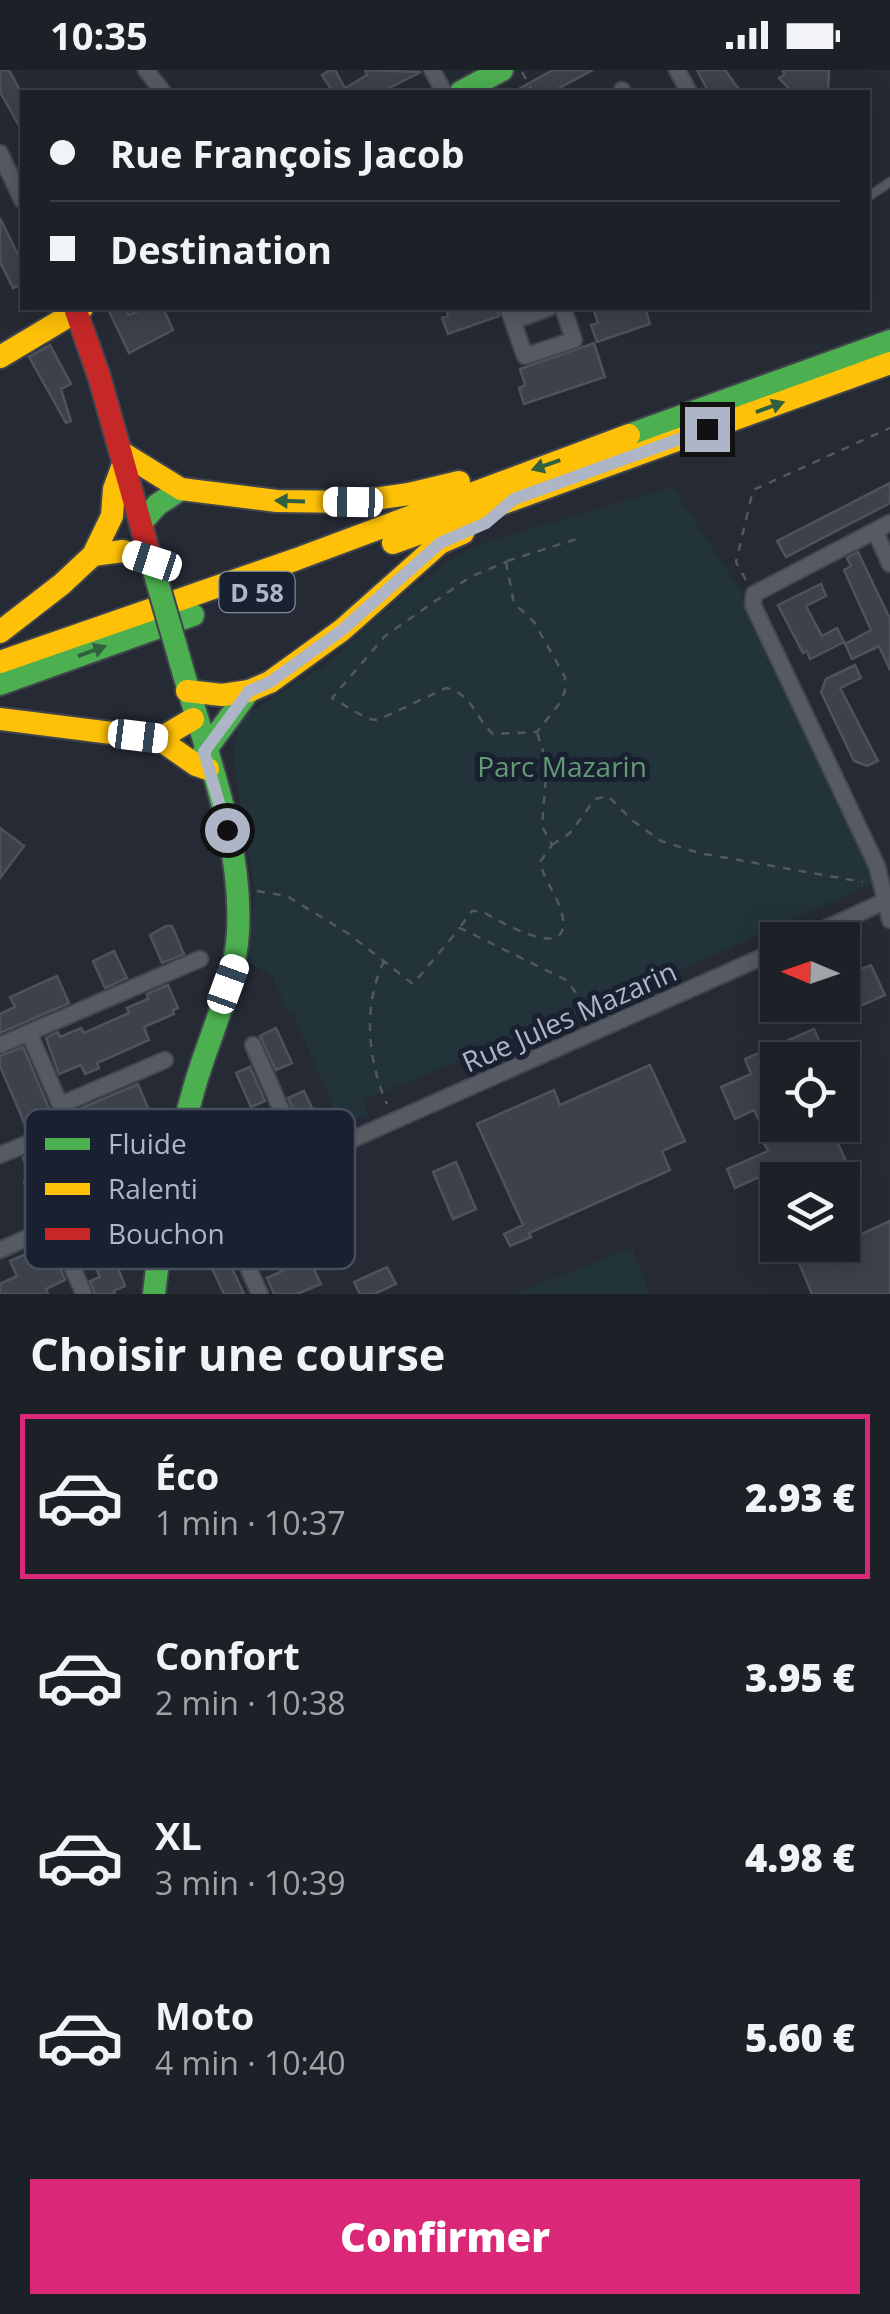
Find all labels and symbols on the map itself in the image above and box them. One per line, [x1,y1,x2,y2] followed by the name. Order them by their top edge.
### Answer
[756,398,786,413] one-way arrow
[685,407,730,452] route end
[531,458,561,473] one-way arrow
[323,486,383,518] car
[274,492,306,508] one-way arrow
[119,537,185,585] car
[220,572,294,612] road number: D 58
[77,643,107,658] one-way arrow
[106,717,170,755] car
[477,747,647,785] park label: Parc Mazarin
[205,808,250,853] route start
[760,922,860,1022] north arrow
[204,951,252,1017] car
[456,952,682,1080] street label: Rue Jules Mazarin
[25,1109,355,1269] legend
[108,1124,187,1162] text: Fluide
[108,1169,198,1207] text: Ralenti
[108,1214,225,1252] text: Bouchon

